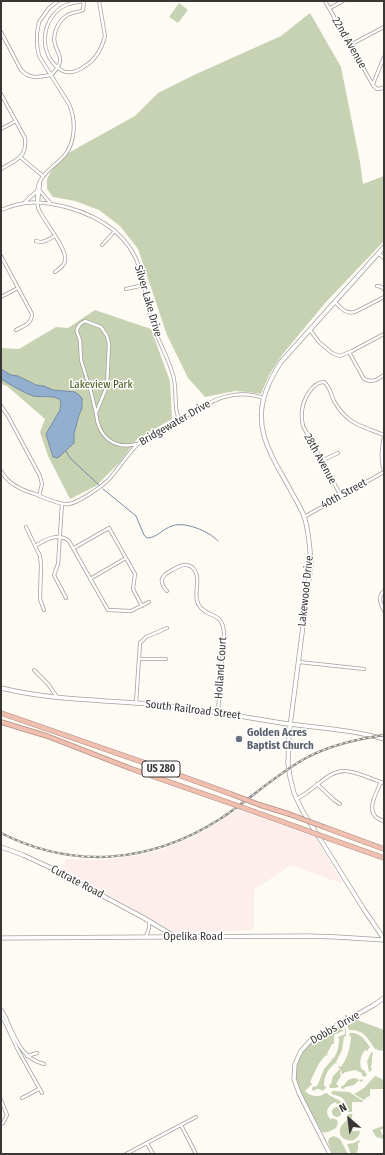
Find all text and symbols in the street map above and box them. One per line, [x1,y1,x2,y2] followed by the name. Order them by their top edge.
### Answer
[329,15,369,71] street label: 22nd Avenue
[131,263,165,339] street label: Silver Lake Drive
[69,378,133,392] park label: Lakeview Park
[137,397,213,449] street label: Bridgewater Drive
[301,432,339,486] street label: 28th Avenue
[319,476,369,512] street label: 40th Street
[296,555,316,627] street label: Lakewood Drive
[212,637,230,699] street label: Holland Court
[145,698,241,722] street label: South Railroad Street
[247,726,314,752] place label: Golden Acres Baptist Church
[234,734,244,744] marker: Golden Acres Baptist Church
[142,761,180,777] road number: US 280
[48,863,106,901] street label: Cutrate Road
[163,930,223,944] street label: Opelika Road
[308,1009,362,1047] street label: Dobbs Drive
[329,1099,369,1139] north arrow
[337,1101,349,1115] text: N

